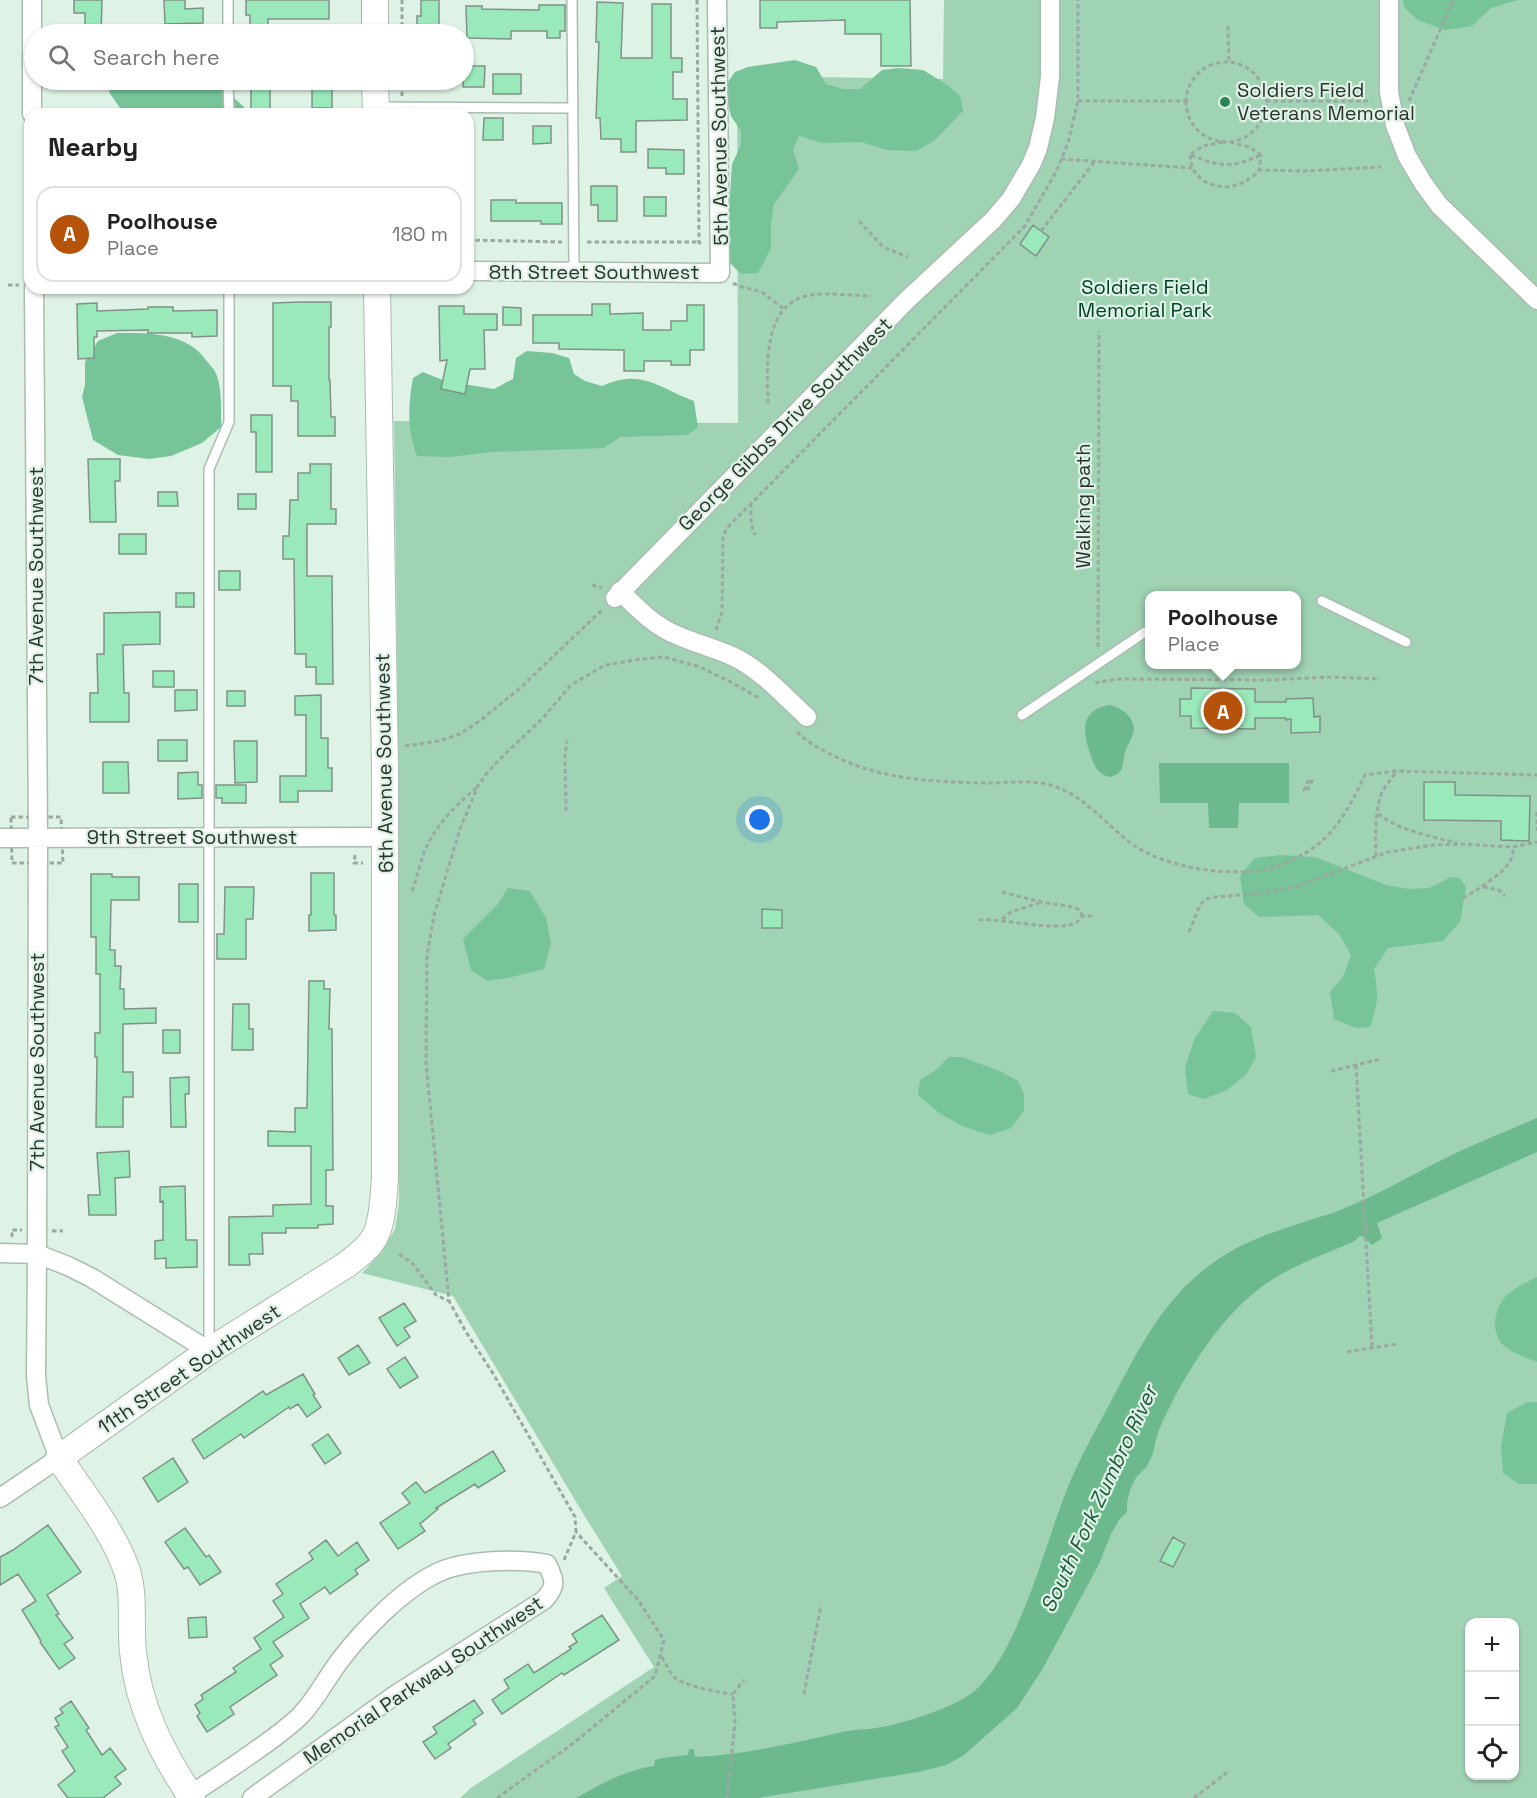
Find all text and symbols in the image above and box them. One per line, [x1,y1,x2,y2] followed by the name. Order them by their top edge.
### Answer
[24,24,474,90] search box
[704,26,734,246] street label: 5th Avenue Southwest
[45,41,78,74] icon: search
[93,43,220,71] text: Search here
[1237,77,1415,126] place label: Soldiers Field Veterans Memorial
[1218,95,1232,109] marker: Soldiers Field Veterans Memorial
[48,130,138,164] text: Nearby
[107,207,218,235] text: Poolhouse
[63,221,76,247] text: A
[392,221,448,247] text: 180 m
[107,235,159,261] text: Place
[489,259,699,285] street label: 8th Street Southwest
[1078,274,1212,323] park label: Soldiers Field Memorial Park
[672,311,898,537] street label: George Gibbs Drive Southwest
[1070,444,1096,568] street label: Walking path
[23,467,49,685] street label: 7th Avenue Southwest
[1145,591,1301,669] popup
[1168,603,1278,631] text: Poolhouse
[1168,631,1220,657] text: Place
[369,653,399,873] street label: 6th Avenue Southwest
[1204,688,1242,734] pin: A
[745,805,774,834] your location
[87,824,297,850] street label: 9th Street Southwest
[24,953,50,1171] street label: 7th Avenue Southwest
[93,1298,285,1440] street label: 11th Street Southwest
[1034,1379,1164,1617] water label: South Fork Zumbro River
[298,1590,548,1770] street label: Memorial Parkway Southwest
[1465,1618,1519,1780] map controls
[1465,1618,1519,1672] button: +
[1465,1672,1519,1726] button: −
[1465,1726,1519,1780] button: locate

